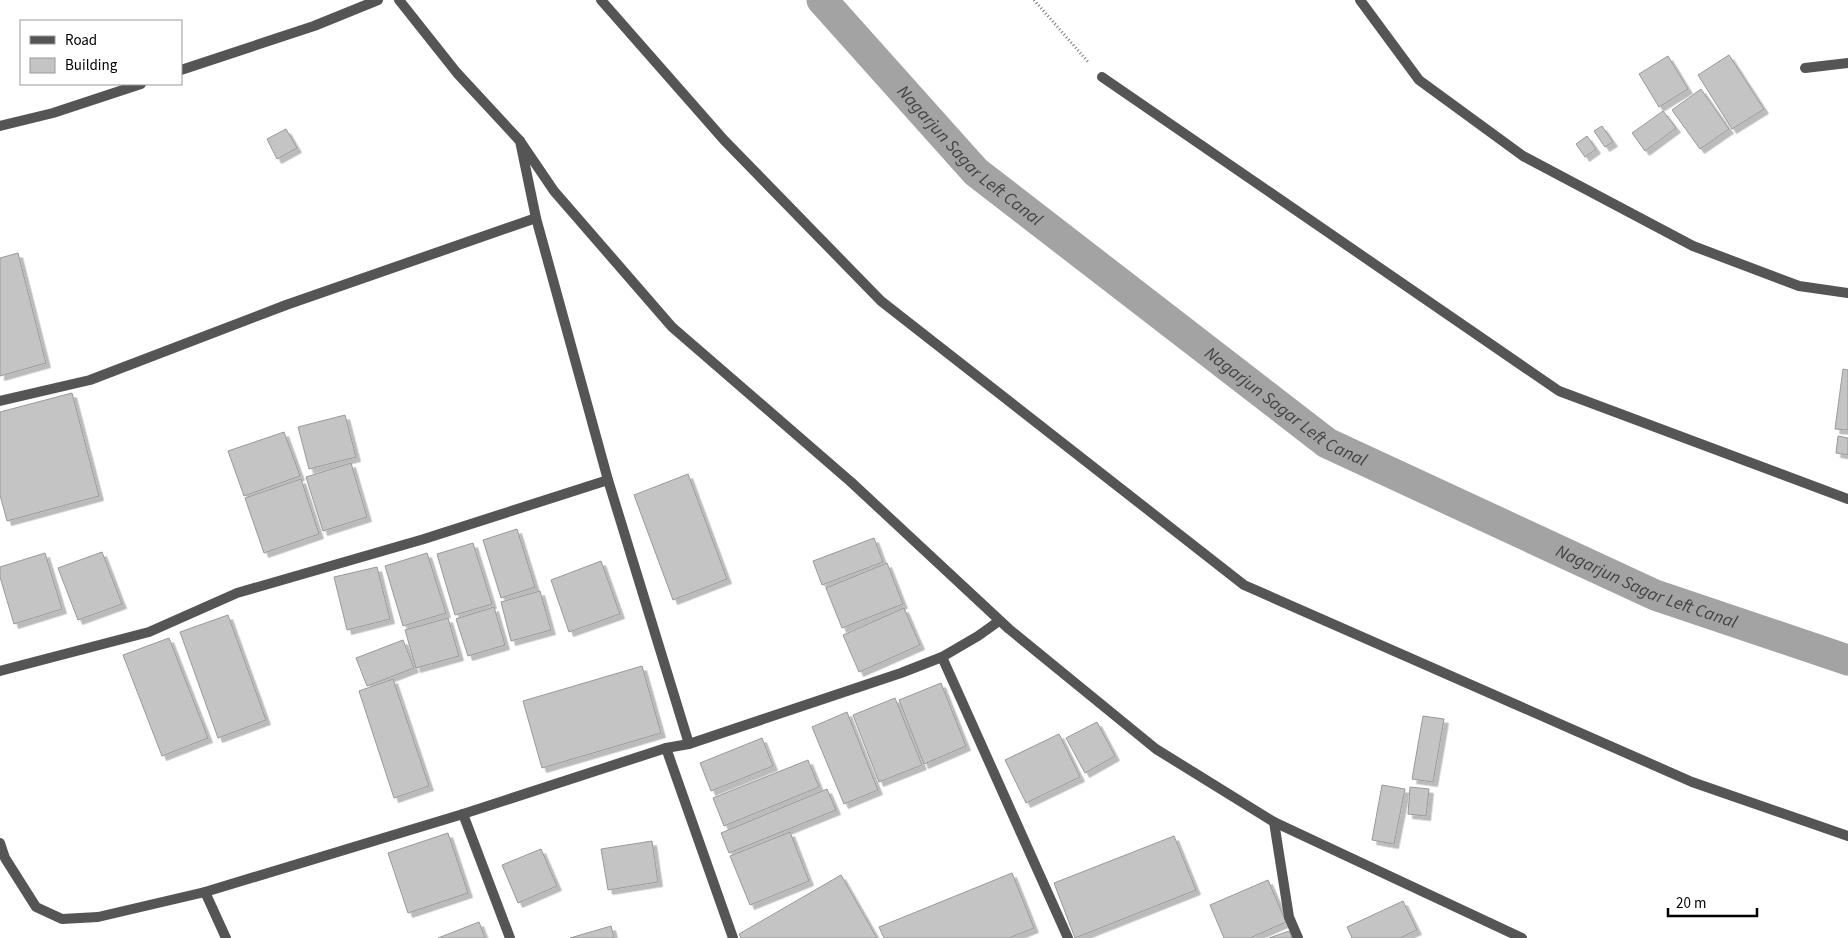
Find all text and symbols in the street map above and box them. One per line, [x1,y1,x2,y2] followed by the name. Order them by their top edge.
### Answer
[20,20,182,85] legend
[65,30,97,51] text: Road
[65,55,118,76] text: Building
[891,80,1048,232] water label: Nagarjun Sagar Left Canal
[1199,341,1371,473] water label: Nagarjun Sagar Left Canal
[1552,539,1741,635] water label: Nagarjun Sagar Left Canal
[1668,886,1757,918] scale bar
[1676,893,1706,914] text: 20 m

